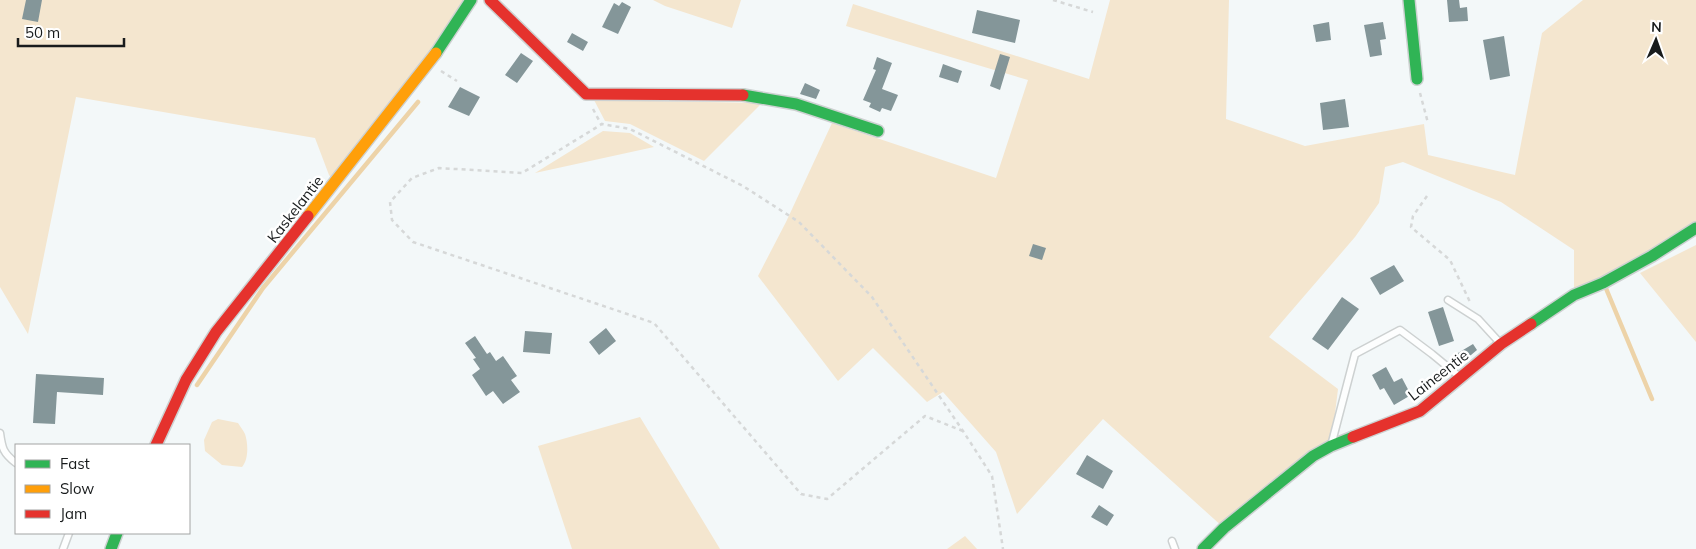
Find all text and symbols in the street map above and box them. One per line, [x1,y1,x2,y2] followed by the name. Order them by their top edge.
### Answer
[18,15,124,47] scale bar
[1631,15,1681,65] north arrow
[1651,18,1662,36] text: N
[25,23,60,42] text: 50 m
[263,172,327,246] street label: Kaskelantie
[1404,345,1472,405] street label: Laineentie
[15,444,190,534] legend
[60,454,90,473] text: Fast
[60,479,94,498] text: Slow
[60,504,87,523] text: Jam

